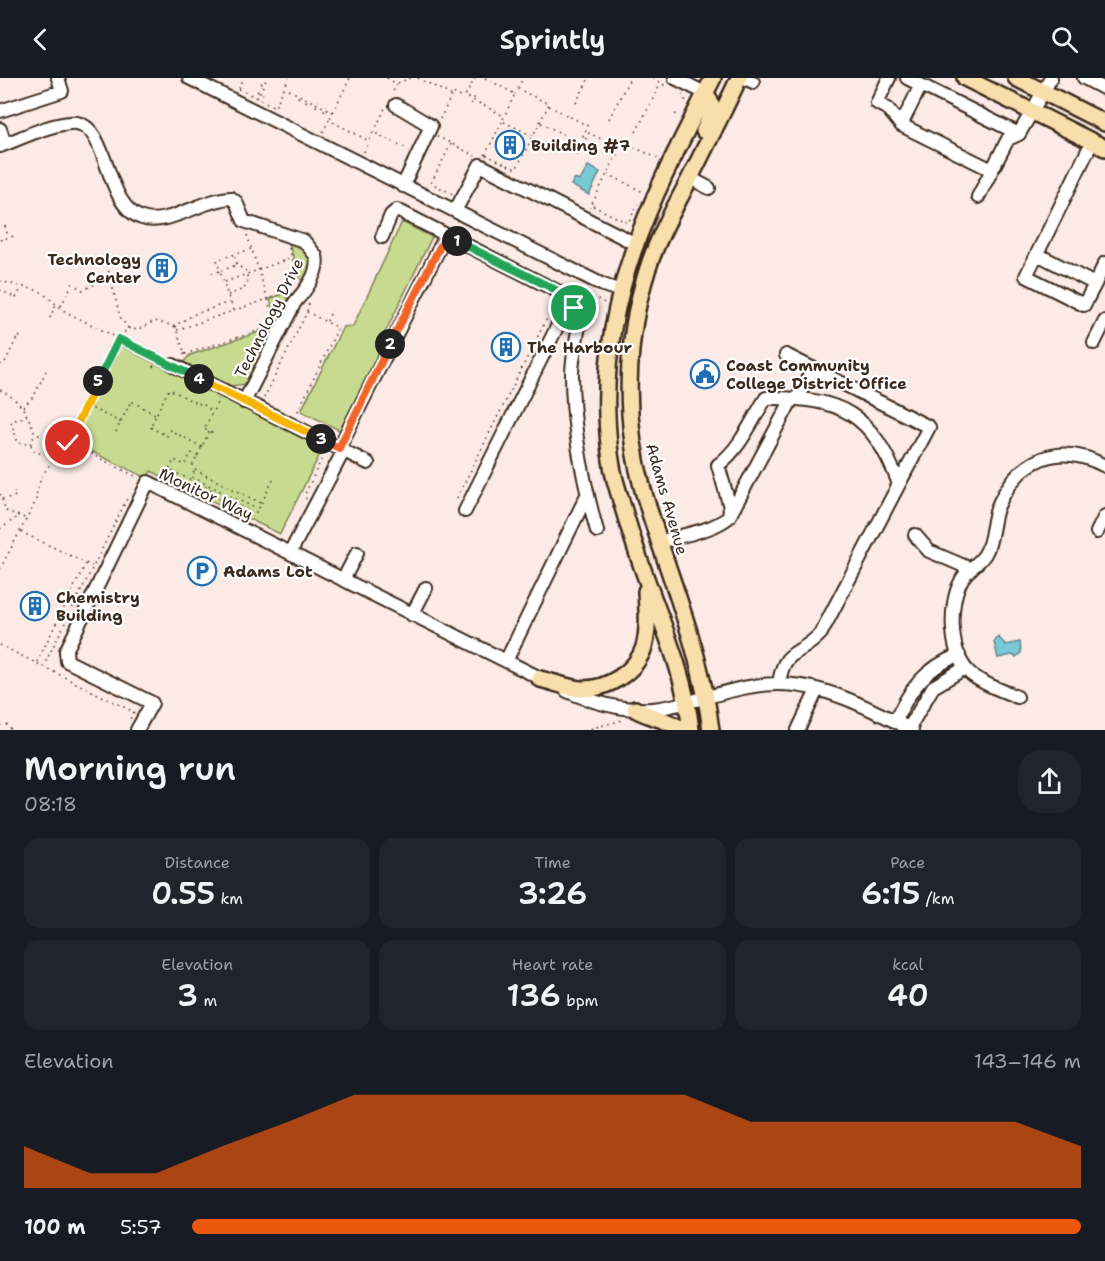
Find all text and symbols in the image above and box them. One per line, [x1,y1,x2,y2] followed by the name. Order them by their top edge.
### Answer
[500,21,605,58] text: Sprintly
[24,23,57,56] icon: back
[1048,23,1081,56] icon: search
[494,129,526,161] building icon: Building #7
[531,135,630,156] place label: Building #7
[442,226,472,256] pin: 1
[453,230,461,251] text: 1
[47,249,141,288] place label: Technology Center
[146,252,178,284] building icon: Technology Center
[230,255,308,381] street label: Technology Drive
[548,282,599,333] pin
[557,291,590,324] icon: arrive
[375,329,405,359] pin: 2
[490,331,522,363] building icon: The Harbour
[384,333,396,354] text: 2
[527,337,633,358] place label: The Harbour
[726,355,907,394] place label: Coast Community College District Office
[689,358,721,390] public building icon: Coast Community College District Office
[184,364,214,394] pin: 4
[83,366,113,396] pin: 5
[193,368,205,389] text: 4
[93,370,103,391] text: 5
[42,417,93,468] pin
[306,424,336,454] pin: 3
[51,426,84,459] icon: check
[315,428,327,449] text: 3
[641,441,693,557] street label: Adams Avenue
[156,463,256,525] street label: Monitor Way
[186,555,218,587] parking icon: Adams Lot
[223,561,313,582] place label: Adams Lot
[56,587,140,626] place label: Chemistry Building
[19,590,51,622] building icon: Chemistry Building
[24,746,236,791] text: Morning run
[1018,750,1081,813] button: share
[24,791,77,817] text: 08:18
[164,852,230,873] text: Distance
[534,852,571,873] text: Time
[890,852,925,873] text: Pace
[151,873,215,914] text: 0.55
[518,873,587,914] text: 3:26
[861,873,920,914] text: 6:15
[215,888,243,909] text: km
[920,888,954,909] text: /km
[161,954,233,975] text: Elevation
[512,954,593,975] text: Heart rate
[892,954,923,975] text: kcal
[177,975,198,1016] text: 3
[507,975,561,1016] text: 136
[887,975,929,1016] text: 40
[198,990,217,1011] text: m
[561,990,598,1011] text: bpm
[24,1048,114,1074] text: Elevation
[974,1048,1081,1074] text: 143–146 m
[24,1214,86,1240] text: 100 m
[120,1214,162,1240] text: 5:57

